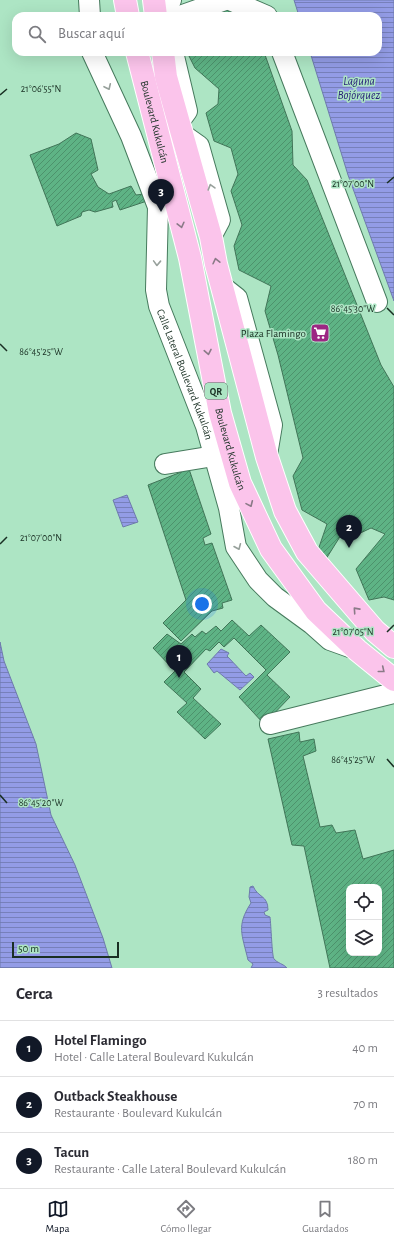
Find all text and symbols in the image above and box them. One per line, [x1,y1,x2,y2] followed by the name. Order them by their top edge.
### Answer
[12,12,382,56] search box
[26,23,48,45] icon: search
[58,26,125,41] text: Buscar aquí
[338,75,381,102] water label: Laguna Bojórquez
[139,79,170,164] street label: Boulevard Kukulcán
[103,83,111,91] one-way arrow
[21,84,61,94] text: 21°06'55"N
[148,179,174,212] pin: 3
[332,179,374,189] text: 21°07'00"N
[207,184,216,191] one-way arrow
[177,222,185,229] one-way arrow
[213,258,221,264] one-way arrow
[152,260,161,266] one-way arrow
[331,304,375,314] text: 86°45'30"W
[155,307,215,441] street label: Calle Lateral Boulevard Kukulcán
[309,322,331,344] supermarket icon: Plaza Flamingo
[241,328,306,339] place label: Plaza Flamingo
[19,347,63,357] text: 86°45'25"W
[204,349,212,356] one-way arrow
[205,383,227,399] road number: QR
[213,407,248,492] street label: Boulevard Kukulcán
[245,500,253,508] one-way arrow
[336,515,362,548] pin: 2
[20,533,62,543] text: 21°07'00"N
[233,543,241,551] one-way arrow
[192,594,212,614] your location
[354,607,361,615] one-way arrow
[332,627,374,637] text: 21°07'05"N
[166,645,192,678] pin: 1
[377,665,384,672] one-way arrow
[331,755,375,765] text: 86°45'25"W
[19,798,63,808] text: 86°45'20"W
[346,884,382,956] map controls
[346,884,382,920] button: locate
[346,920,382,956] button: layers
[12,940,119,959] scale bar
[18,943,39,954] text: 50 m
[16,985,53,1002] text: Cerca
[318,987,378,1000] text: 3 resultados
[54,1033,147,1048] text: Hotel Flamingo
[27,1042,31,1055] text: 1
[352,1042,378,1055] text: 40 m
[54,1051,254,1064] text: Hotel · Calle Lateral Boulevard Kukulcán
[54,1089,177,1104] text: Outback Steakhouse
[26,1098,32,1111] text: 2
[353,1098,378,1111] text: 70 m
[54,1107,222,1120] text: Restaurante · Boulevard Kukulcán
[54,1145,89,1160] text: Tacun
[26,1154,32,1167] text: 3
[348,1154,378,1167] text: 180 m
[54,1163,286,1176] text: Restaurante · Calle Lateral Boulevard Kukulcán
[45,1198,70,1235] tab: Mapa
[160,1198,211,1235] tab: Cómo llegar
[302,1198,349,1235] tab: Guardados

